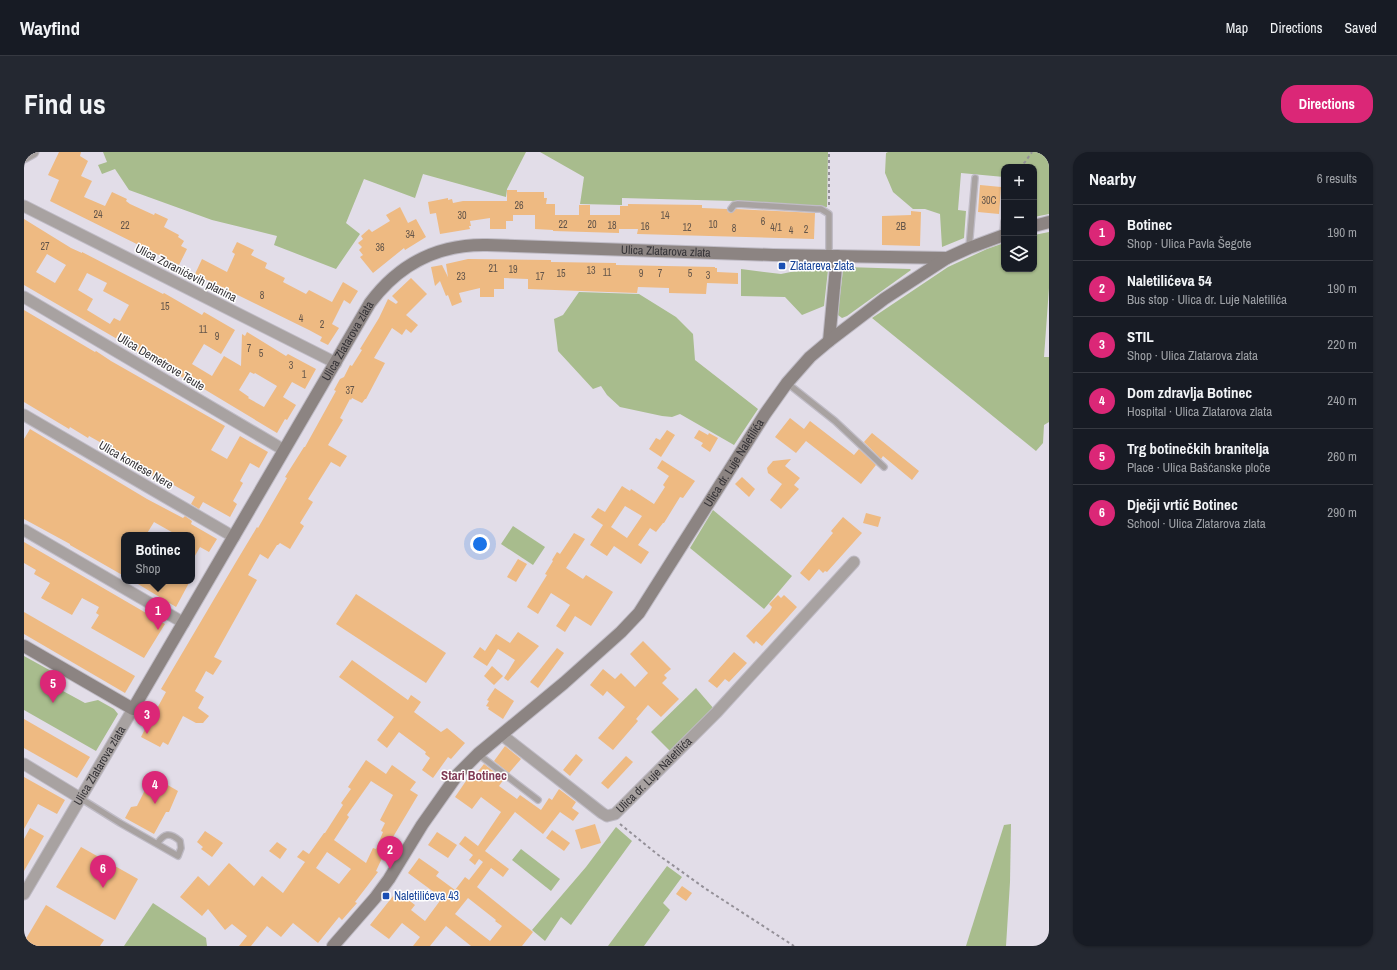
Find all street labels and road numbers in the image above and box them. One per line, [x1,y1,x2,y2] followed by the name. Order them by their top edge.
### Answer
[132,240,240,306] street label: Ulica Zoranićevih planina
[621,242,712,261] street label: Ulica Zlatarova zlata
[318,298,378,384] street label: Ulica Zlatarova zlata
[114,329,208,395] street label: Ulica Demetrove Teute
[700,416,768,510] street label: Ulica dr. Luje Naletilića
[96,437,176,493] street label: Ulica kontese Nere
[70,722,130,808] street label: Ulica Zlatarova zlata
[612,733,696,817] street label: Ulica dr. Luje Naletilića

